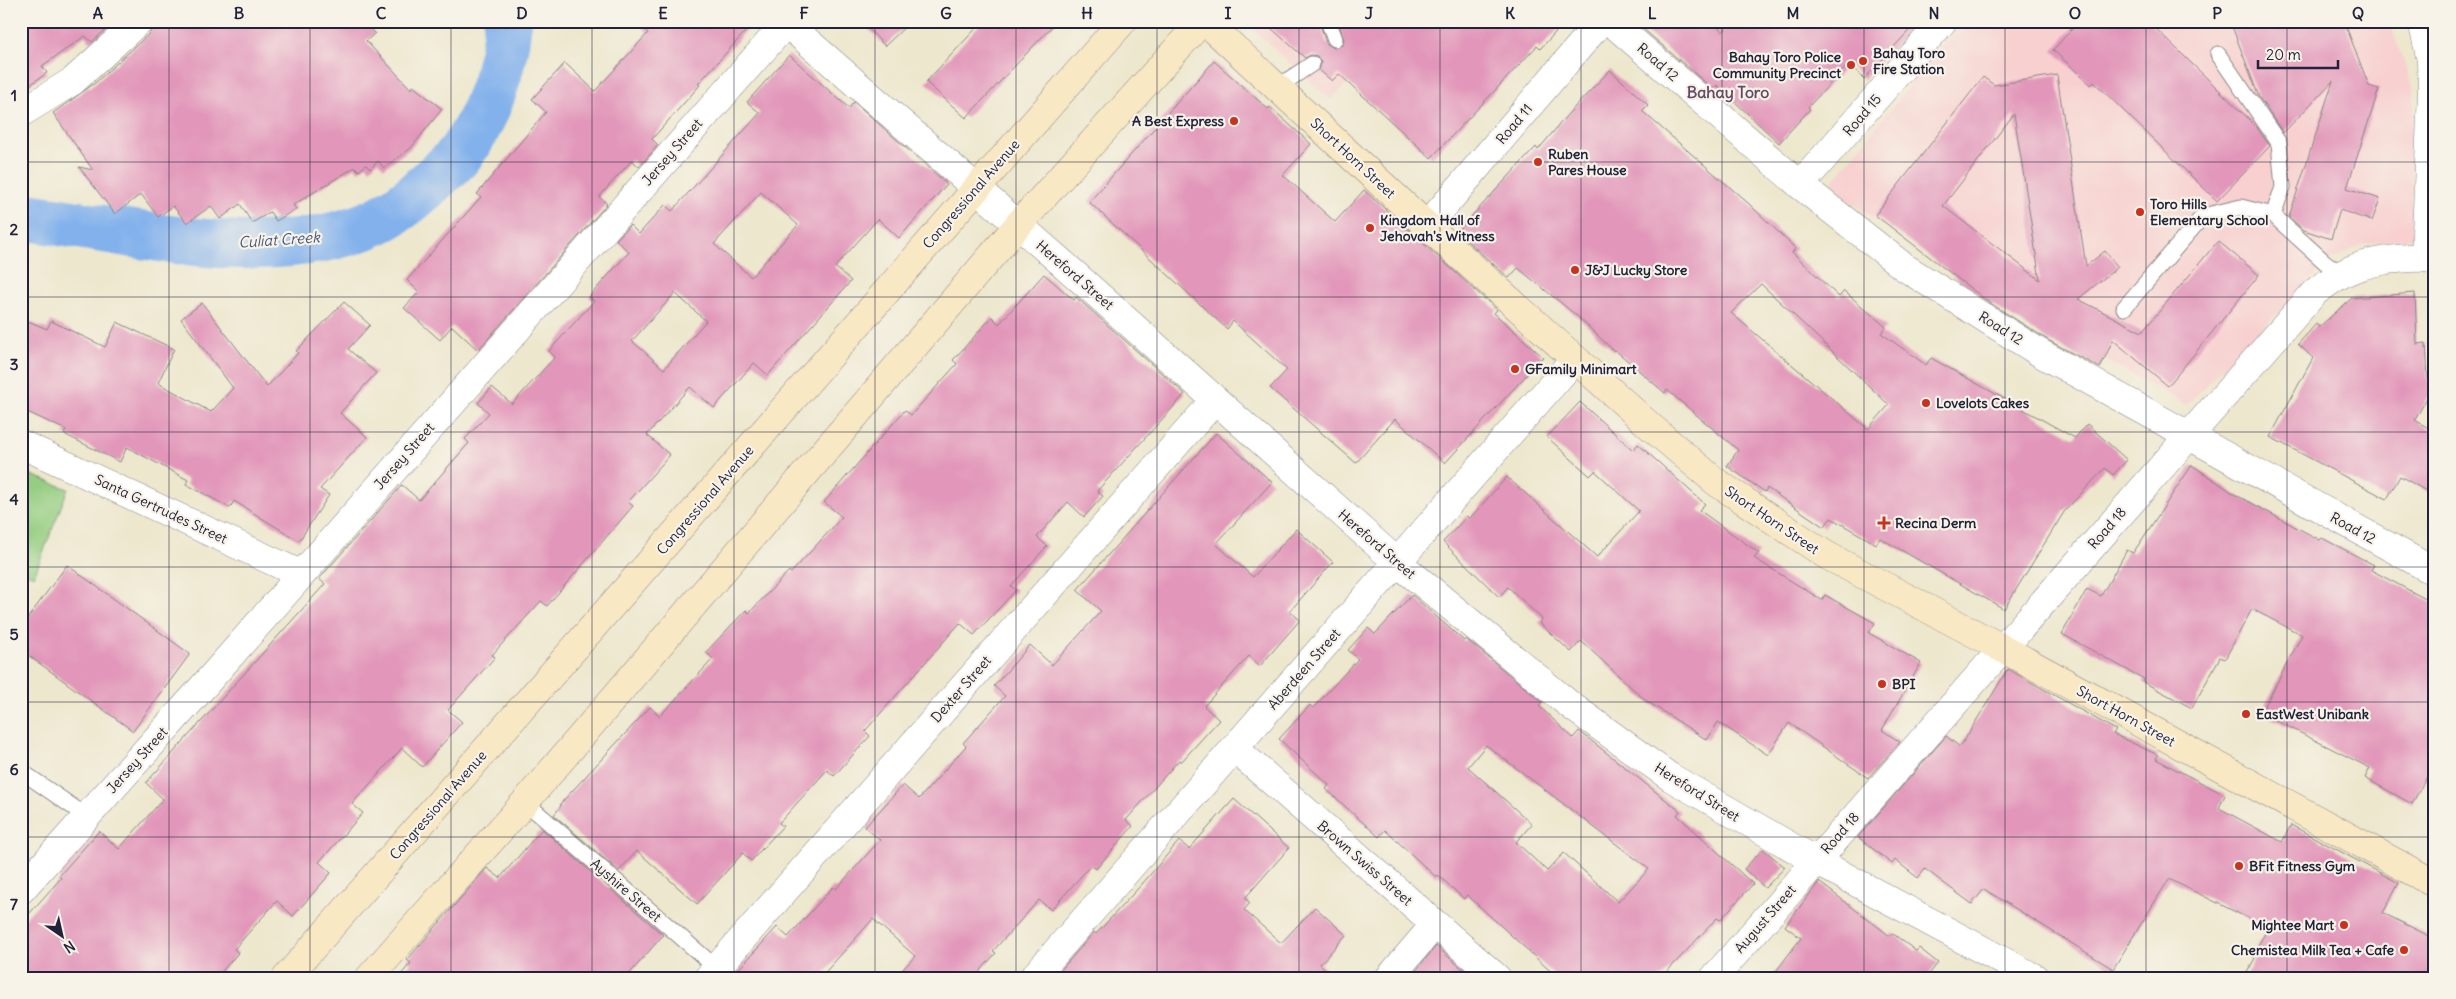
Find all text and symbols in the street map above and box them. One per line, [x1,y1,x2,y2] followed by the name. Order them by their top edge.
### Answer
[93,3,103,23] text: A
[234,3,245,23] text: B
[376,3,387,23] text: C
[516,3,528,23] text: D
[658,3,668,23] text: E
[799,3,809,23] text: F
[940,3,952,23] text: G
[1081,3,1093,23] text: H
[1225,3,1232,23] text: I
[1365,3,1374,23] text: J
[1505,3,1515,23] text: K
[1648,3,1657,23] text: L
[1787,3,1800,23] text: M
[1928,3,1940,23] text: N
[2069,3,2081,23] text: O
[2212,3,2222,23] text: P
[2352,3,2364,23] text: Q
[2258,38,2338,70] scale bar
[1633,39,1683,85] street label: Road 12
[1873,44,1945,78] place label: Bahay Toro Fire Station
[2266,45,2301,64] text: 20 m
[1713,48,1841,82] place label: Bahay Toro Police Community Precinct
[1857,55,1869,67] marker: Bahay Toro Fire Station
[1845,59,1857,71] marker: Bahay Toro Police Community Precinct
[1687,82,1769,103] district label: Bahay Toro
[11,85,17,105] text: 1
[1839,90,1885,140] street label: Road 15
[1492,100,1536,148] street label: Road 11
[1132,112,1225,130] place label: A Best Express
[1307,114,1400,202] street label: Short Horn Street
[638,115,706,189] street label: Jersey Street
[1228,115,1240,127] marker: A Best Express
[919,136,1023,252] street label: Congressional Avenue
[1548,145,1627,179] place label: Ruben Pares House
[1532,156,1544,168] marker: Ruben Pares House
[2150,195,2268,229] place label: Toro Hills Elementary School
[2134,206,2146,218] marker: Toro Hills Elementary School
[1380,211,1495,245] place label: Kingdom Hall of Jehovah's Witness
[10,219,19,239] text: 2
[1364,222,1376,234] marker: Kingdom Hall of Jehovah's Witness
[238,227,322,252] water label: Culiat Creek
[1032,236,1118,314] street label: Hereford Street
[1585,261,1688,279] place label: J&J Lucky Store
[1569,264,1581,276] marker: J&J Lucky Store
[1975,307,2027,349] street label: Road 12
[9,354,19,374] text: 3
[1525,360,1637,378] place label: GFamily Minimart
[1509,363,1521,375] marker: GFamily Minimart
[1936,394,2030,412] place label: Lovelots Cakes
[1920,397,1932,409] marker: Lovelots Cakes
[370,419,438,493] street label: Jersey Street
[653,442,757,558] street label: Congressional Avenue
[92,470,231,548] street label: Santa Gertrudes Street
[1721,482,1823,558] street label: Short Horn Street
[9,489,19,509] text: 4
[2084,503,2130,553] street label: Road 18
[1334,505,1420,583] street label: Hereford Street
[2327,508,2379,548] street label: Road 12
[1895,514,1977,532] place label: Recina Derm
[1877,516,1891,530] marker: Recina Derm
[9,624,19,644] text: 5
[1264,624,1344,713] street label: Aberdeen Street
[927,652,995,726] street label: Dexter Street
[1892,675,1916,693] place label: BPI
[1876,678,1888,690] marker: BPI
[2074,681,2179,751] street label: Short Horn Street
[2256,705,2369,723] place label: EastWest Unibank
[2240,708,2252,720] marker: EastWest Unibank
[103,723,172,797] street label: Jersey Street
[386,747,490,863] street label: Congressional Avenue
[9,759,19,779] text: 6
[1651,759,1743,826] street label: Hereford Street
[1817,808,1863,858] street label: Road 18
[1314,817,1417,909] street label: Brown Swiss Street
[587,854,665,926] street label: Ayshire Street
[2249,857,2356,875] place label: BFit Fitness Gym
[2233,860,2245,872] marker: BFit Fitness Gym
[1730,881,1800,957] street label: August Street
[10,894,18,914] text: 7
[38,912,88,962] north arrow
[2251,916,2334,934] place label: Mightee Mart
[2338,919,2350,931] marker: Mightee Mart
[60,937,78,957] text: N
[2231,941,2394,959] place label: Chemistea Milk Tea + Cafe
[2398,944,2410,956] marker: Chemistea Milk Tea + Cafe

